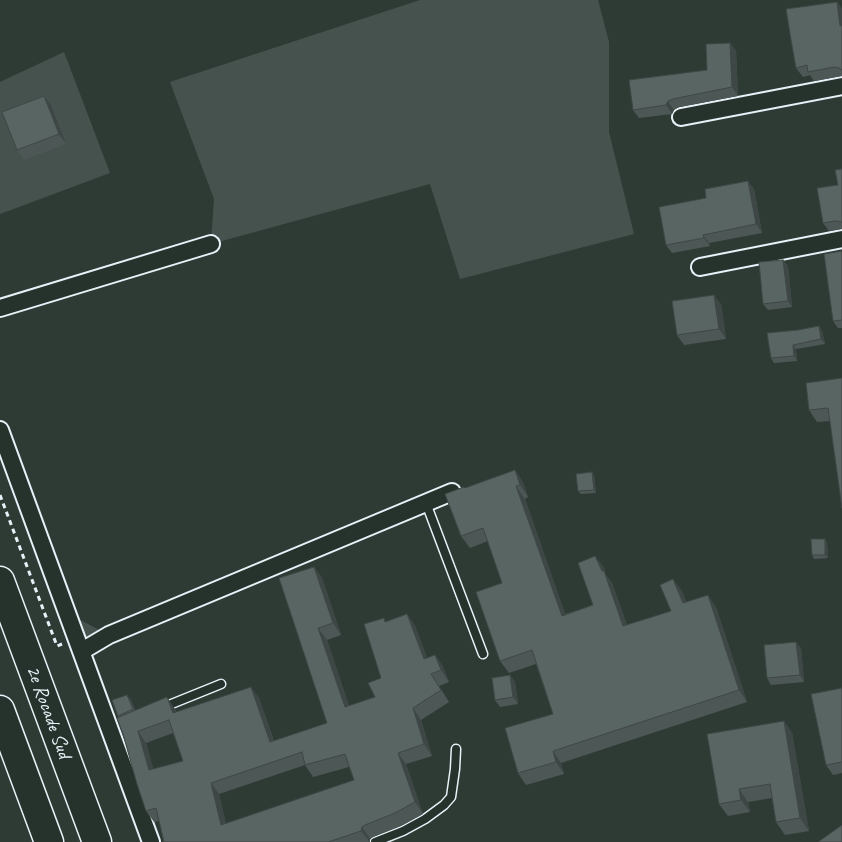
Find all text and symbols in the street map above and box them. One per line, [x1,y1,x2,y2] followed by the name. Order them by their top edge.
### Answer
[20,662,76,762] street label: 2e Rocade Sud

